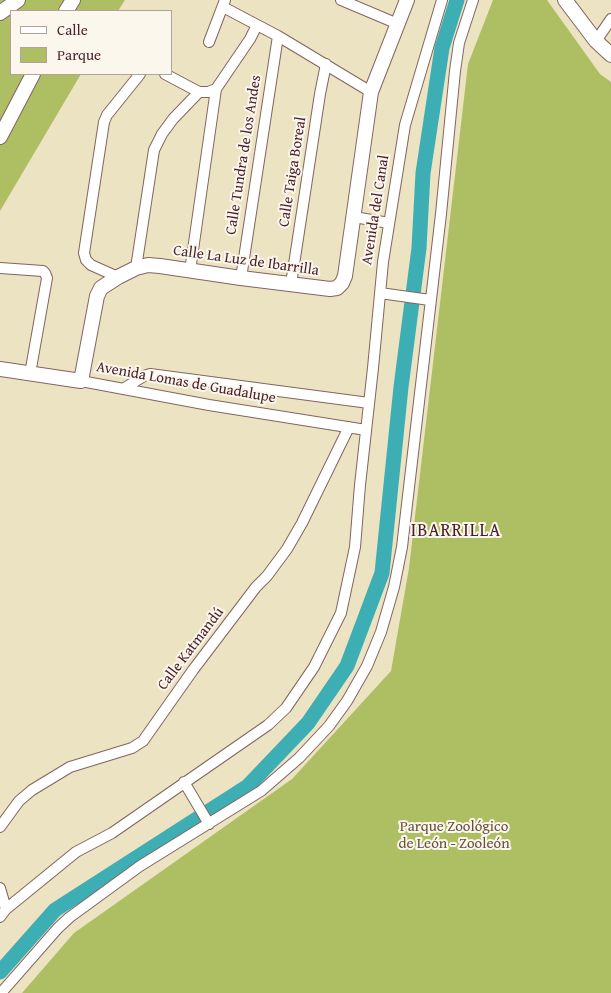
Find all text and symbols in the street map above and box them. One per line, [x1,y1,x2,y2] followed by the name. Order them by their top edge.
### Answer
[10,10,172,75] legend
[57,19,88,40] text: Calle
[57,44,101,65] text: Parque
[222,74,266,236] street label: Calle Tundra de los Andes
[275,116,311,228] street label: Calle Taiga Boreal
[358,154,394,266] street label: Avenida del Canal
[172,242,320,280] street label: Calle La Luz de Ibarrilla
[95,358,277,408] street label: Avenida Lomas de Guadalupe
[410,520,502,542] district label: IBARRILLA
[154,604,228,694] street label: Calle Katmandú
[398,818,510,853] park label: Parque Zoológico de León - Zooleón

